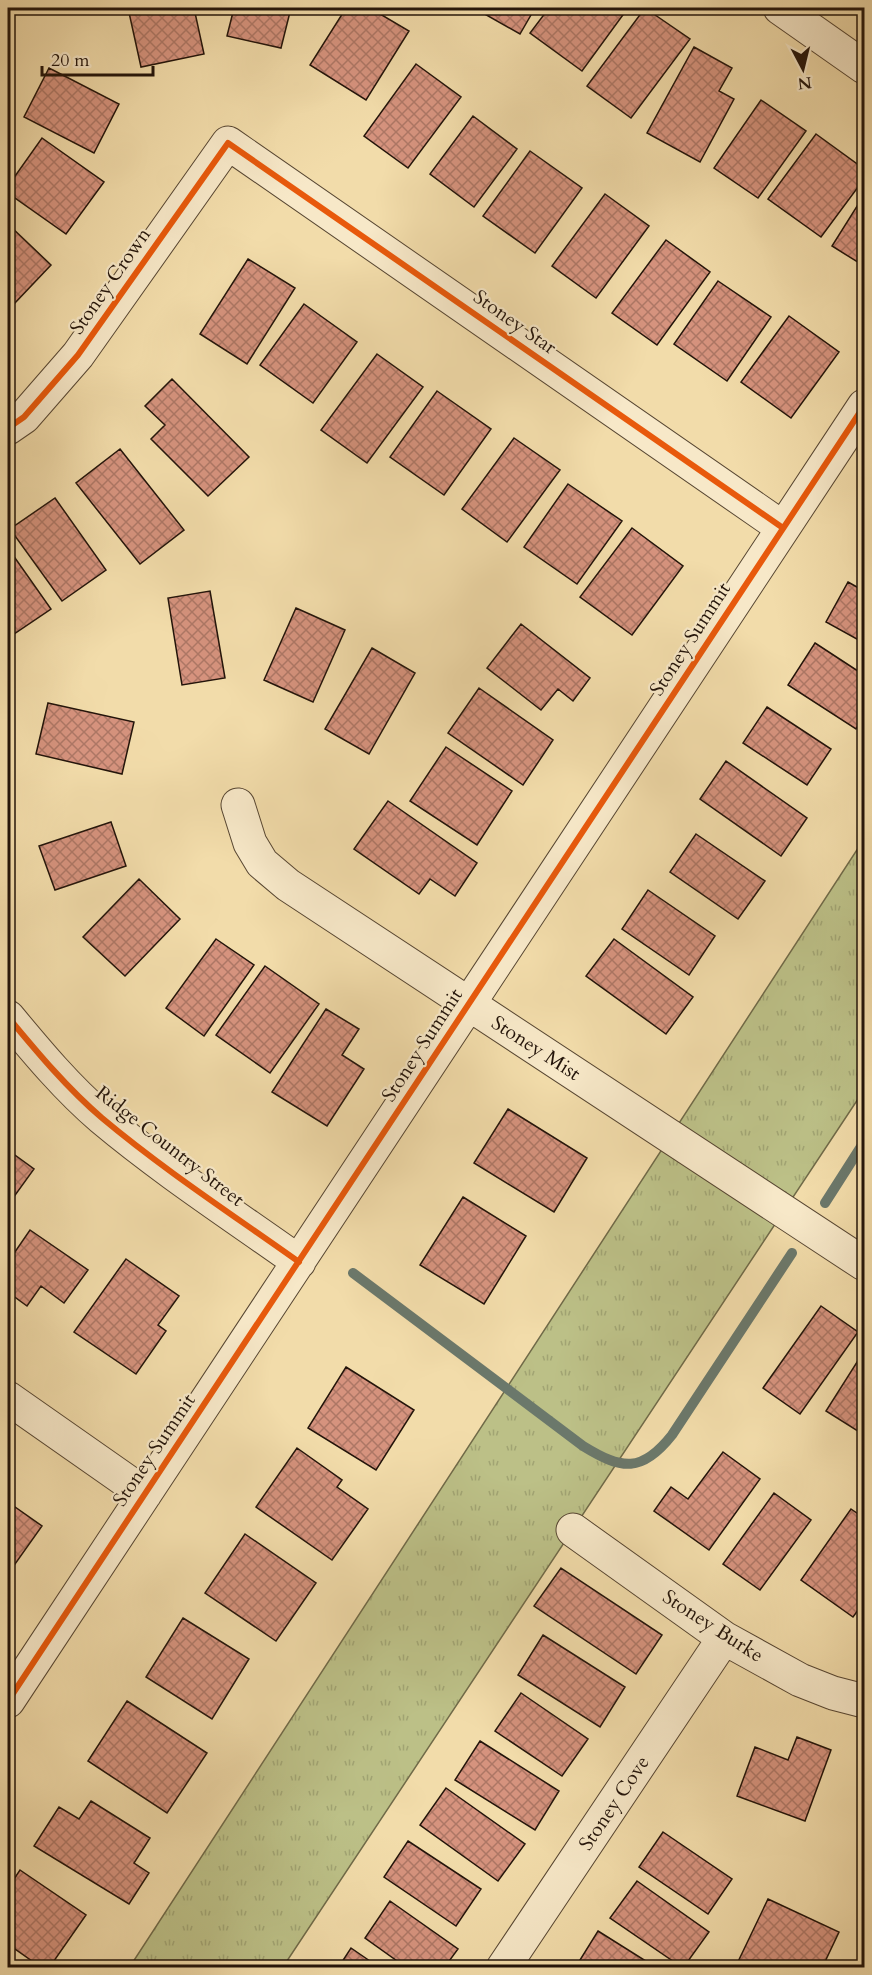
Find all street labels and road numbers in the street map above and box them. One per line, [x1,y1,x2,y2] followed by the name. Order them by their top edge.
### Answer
[63,222,157,340] street label: Stoney Crown
[468,283,563,361] street label: Stoney Star
[643,576,737,701] street label: Stoney Summit
[375,982,469,1107] street label: Stoney Summit
[486,1009,586,1087] street label: Stoney Mist
[90,1079,251,1213] street label: Ridge Country Street
[106,1388,202,1512] street label: Stoney Summit
[657,1583,769,1669] street label: Stoney Burke
[572,1750,656,1856] street label: Stoney Cove

